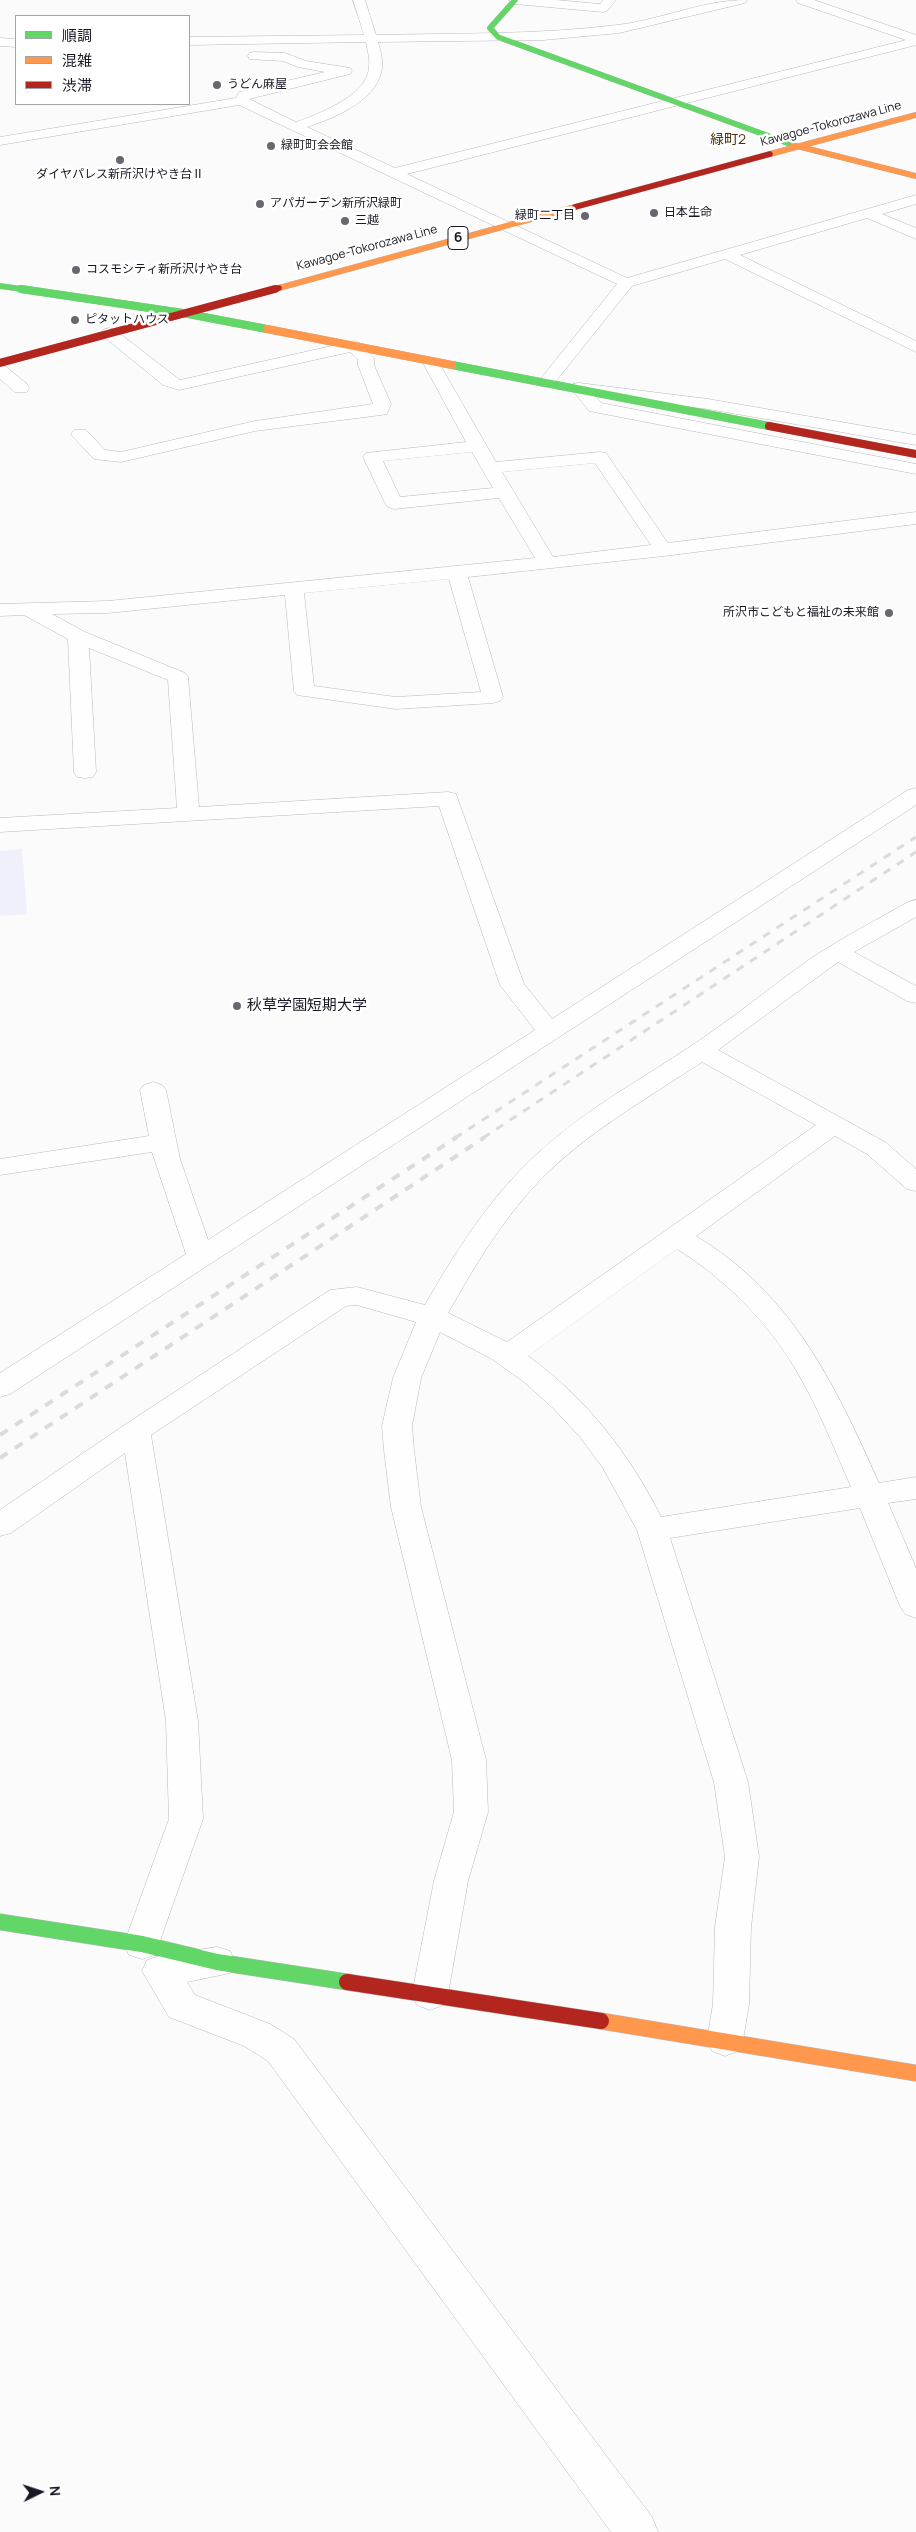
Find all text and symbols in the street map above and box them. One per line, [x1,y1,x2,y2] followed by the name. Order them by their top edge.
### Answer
[15,15,190,105] legend
[62,25,92,46] text: 順調
[62,50,92,71] text: 混雑
[62,75,92,96] text: 渋滞
[227,78,287,92] place label: うどん麻屋
[211,79,223,91] marker: うどん麻屋
[759,98,903,150] street label: Kawagoe-Tokorozawa Line
[710,132,746,148] district label: 緑町2
[281,139,353,153] place label: 緑町町会会館
[265,140,277,152] marker: 緑町町会会館
[114,154,126,166] marker: ダイヤパレス新所沢けやき台Ⅱ
[36,168,204,182] place label: ダイヤパレス新所沢けやき台Ⅱ
[270,197,402,211] place label: アパガーデン新所沢緑町
[254,198,266,210] marker: アパガーデン新所沢緑町
[664,206,712,220] place label: 日本生命
[648,207,660,219] marker: 日本生命
[515,209,575,223] place label: 緑町二丁目
[579,210,591,222] marker: 緑町二丁目
[355,214,379,228] place label: 三越
[339,215,351,227] marker: 三越
[295,222,439,274] street label: Kawagoe-Tokorozawa Line
[448,227,468,250] road number: 6
[86,263,242,277] place label: コスモシティ新所沢けやき台
[70,264,82,276] marker: コスモシティ新所沢けやき台
[85,313,169,327] place label: ピタットハウス
[69,314,81,326] marker: ピタットハウス
[723,606,879,620] place label: 所沢市こどもと福祉の未来館
[883,607,895,619] marker: 所沢市こどもと福祉の未来館
[247,997,367,1015] place label: 秋草学園短期大学
[231,1000,243,1012] marker: 秋草学園短期大学
[15,2467,65,2517] north arrow
[46,2485,65,2497] text: N

